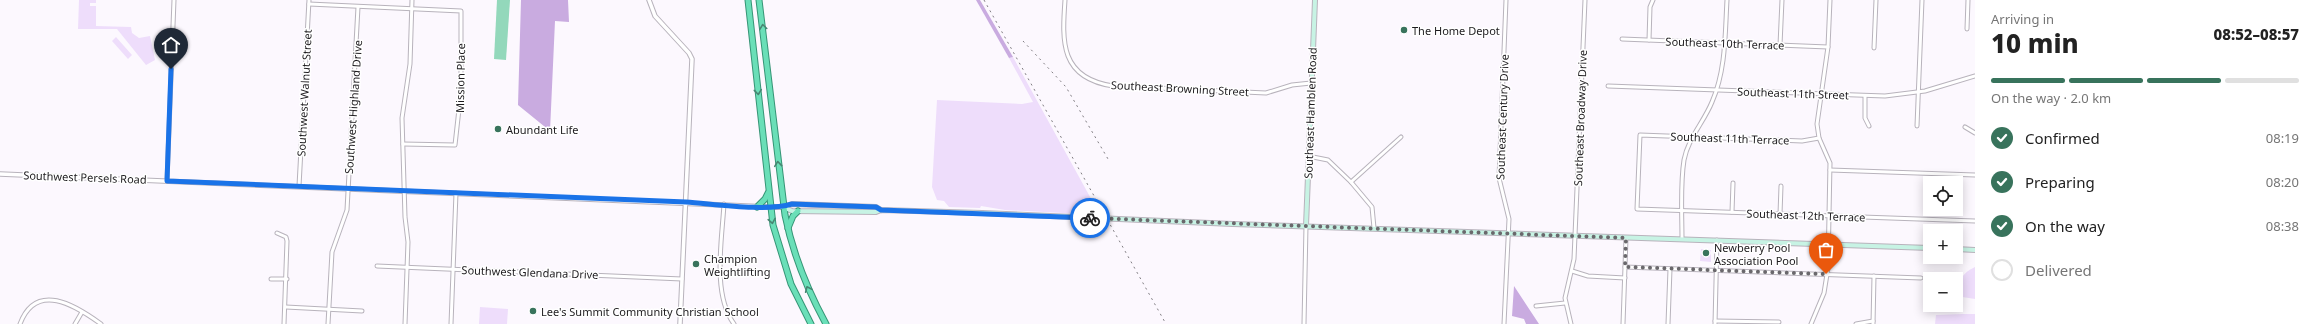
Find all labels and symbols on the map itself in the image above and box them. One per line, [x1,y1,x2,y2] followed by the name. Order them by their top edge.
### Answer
[1412,23,1500,38] place label: The Home Depot
[759,24,768,30] one-way arrow
[1399,25,1409,35] marker: The Home Depot
[154,28,188,69] pin
[293,29,315,157] street label: Southwest Walnut Street
[1665,33,1785,53] street label: Southeast 10th Terrace
[341,39,365,175] street label: Southwest Highland Drive
[452,43,468,113] street label: Mission Place
[1300,47,1320,179] street label: Southeast Hamblen Road
[1570,50,1590,186] street label: Southeast Broadway Drive
[1492,54,1512,180] street label: Southeast Century Drive
[1111,77,1249,99] street label: Southeast Browning Street
[1737,84,1849,102] street label: Southeast 11th Street
[753,89,762,95] one-way arrow
[506,122,579,137] place label: Abundant Life
[493,124,503,134] marker: Abundant Life
[1670,128,1790,148] street label: Southeast 11th Terrace
[774,161,783,167] one-way arrow
[23,167,147,187] street label: Southwest Persels Road
[1070,198,1110,238] courier
[1746,205,1866,225] street label: Southeast 12th Terrace
[767,218,776,224] one-way arrow
[1809,233,1843,274] pin
[1714,240,1798,268] place label: Newberry Pool Association Pool
[1701,248,1711,258] marker: Newberry Pool Association Pool
[704,251,770,279] place label: Champion Weightlifting
[691,259,701,269] marker: Champion Weightlifting
[461,262,599,282] street label: Southwest Glendana Drive
[805,286,813,294] one-way arrow
[541,304,759,319] place label: Lee's Summit Community Christian School
[528,306,538,316] marker: Lee's Summit Community Christian School

